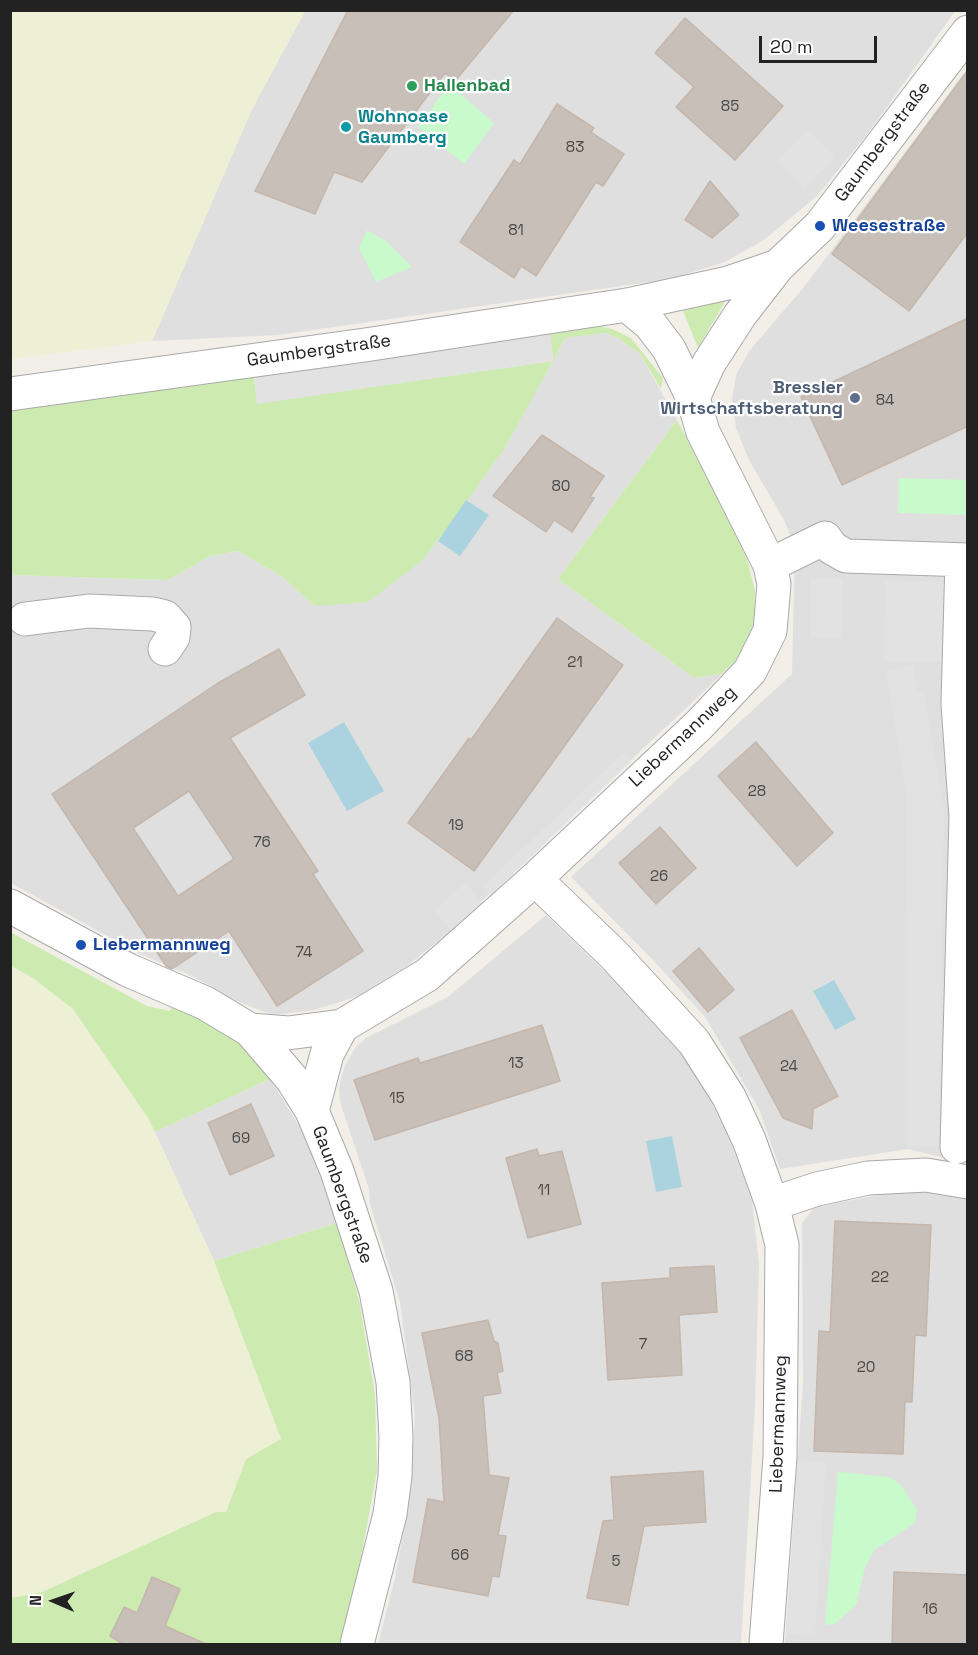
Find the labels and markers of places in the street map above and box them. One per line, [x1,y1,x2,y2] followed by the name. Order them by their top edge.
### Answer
[424,75,510,97] place label: Hallenbad
[405,79,419,93] marker: Hallenbad
[358,106,448,148] place label: Wohnoase Gaumberg
[339,120,353,134] marker: Wohnoase Gaumberg
[832,215,946,237] place label: Weesestraße
[813,219,827,233] marker: Weesestraße
[660,377,843,420] place label: Bressler Wirtschaftsberatung
[848,391,862,405] marker: Bressler Wirtschaftsberatung
[93,934,231,956] place label: Liebermannweg
[74,938,88,952] marker: Liebermannweg

